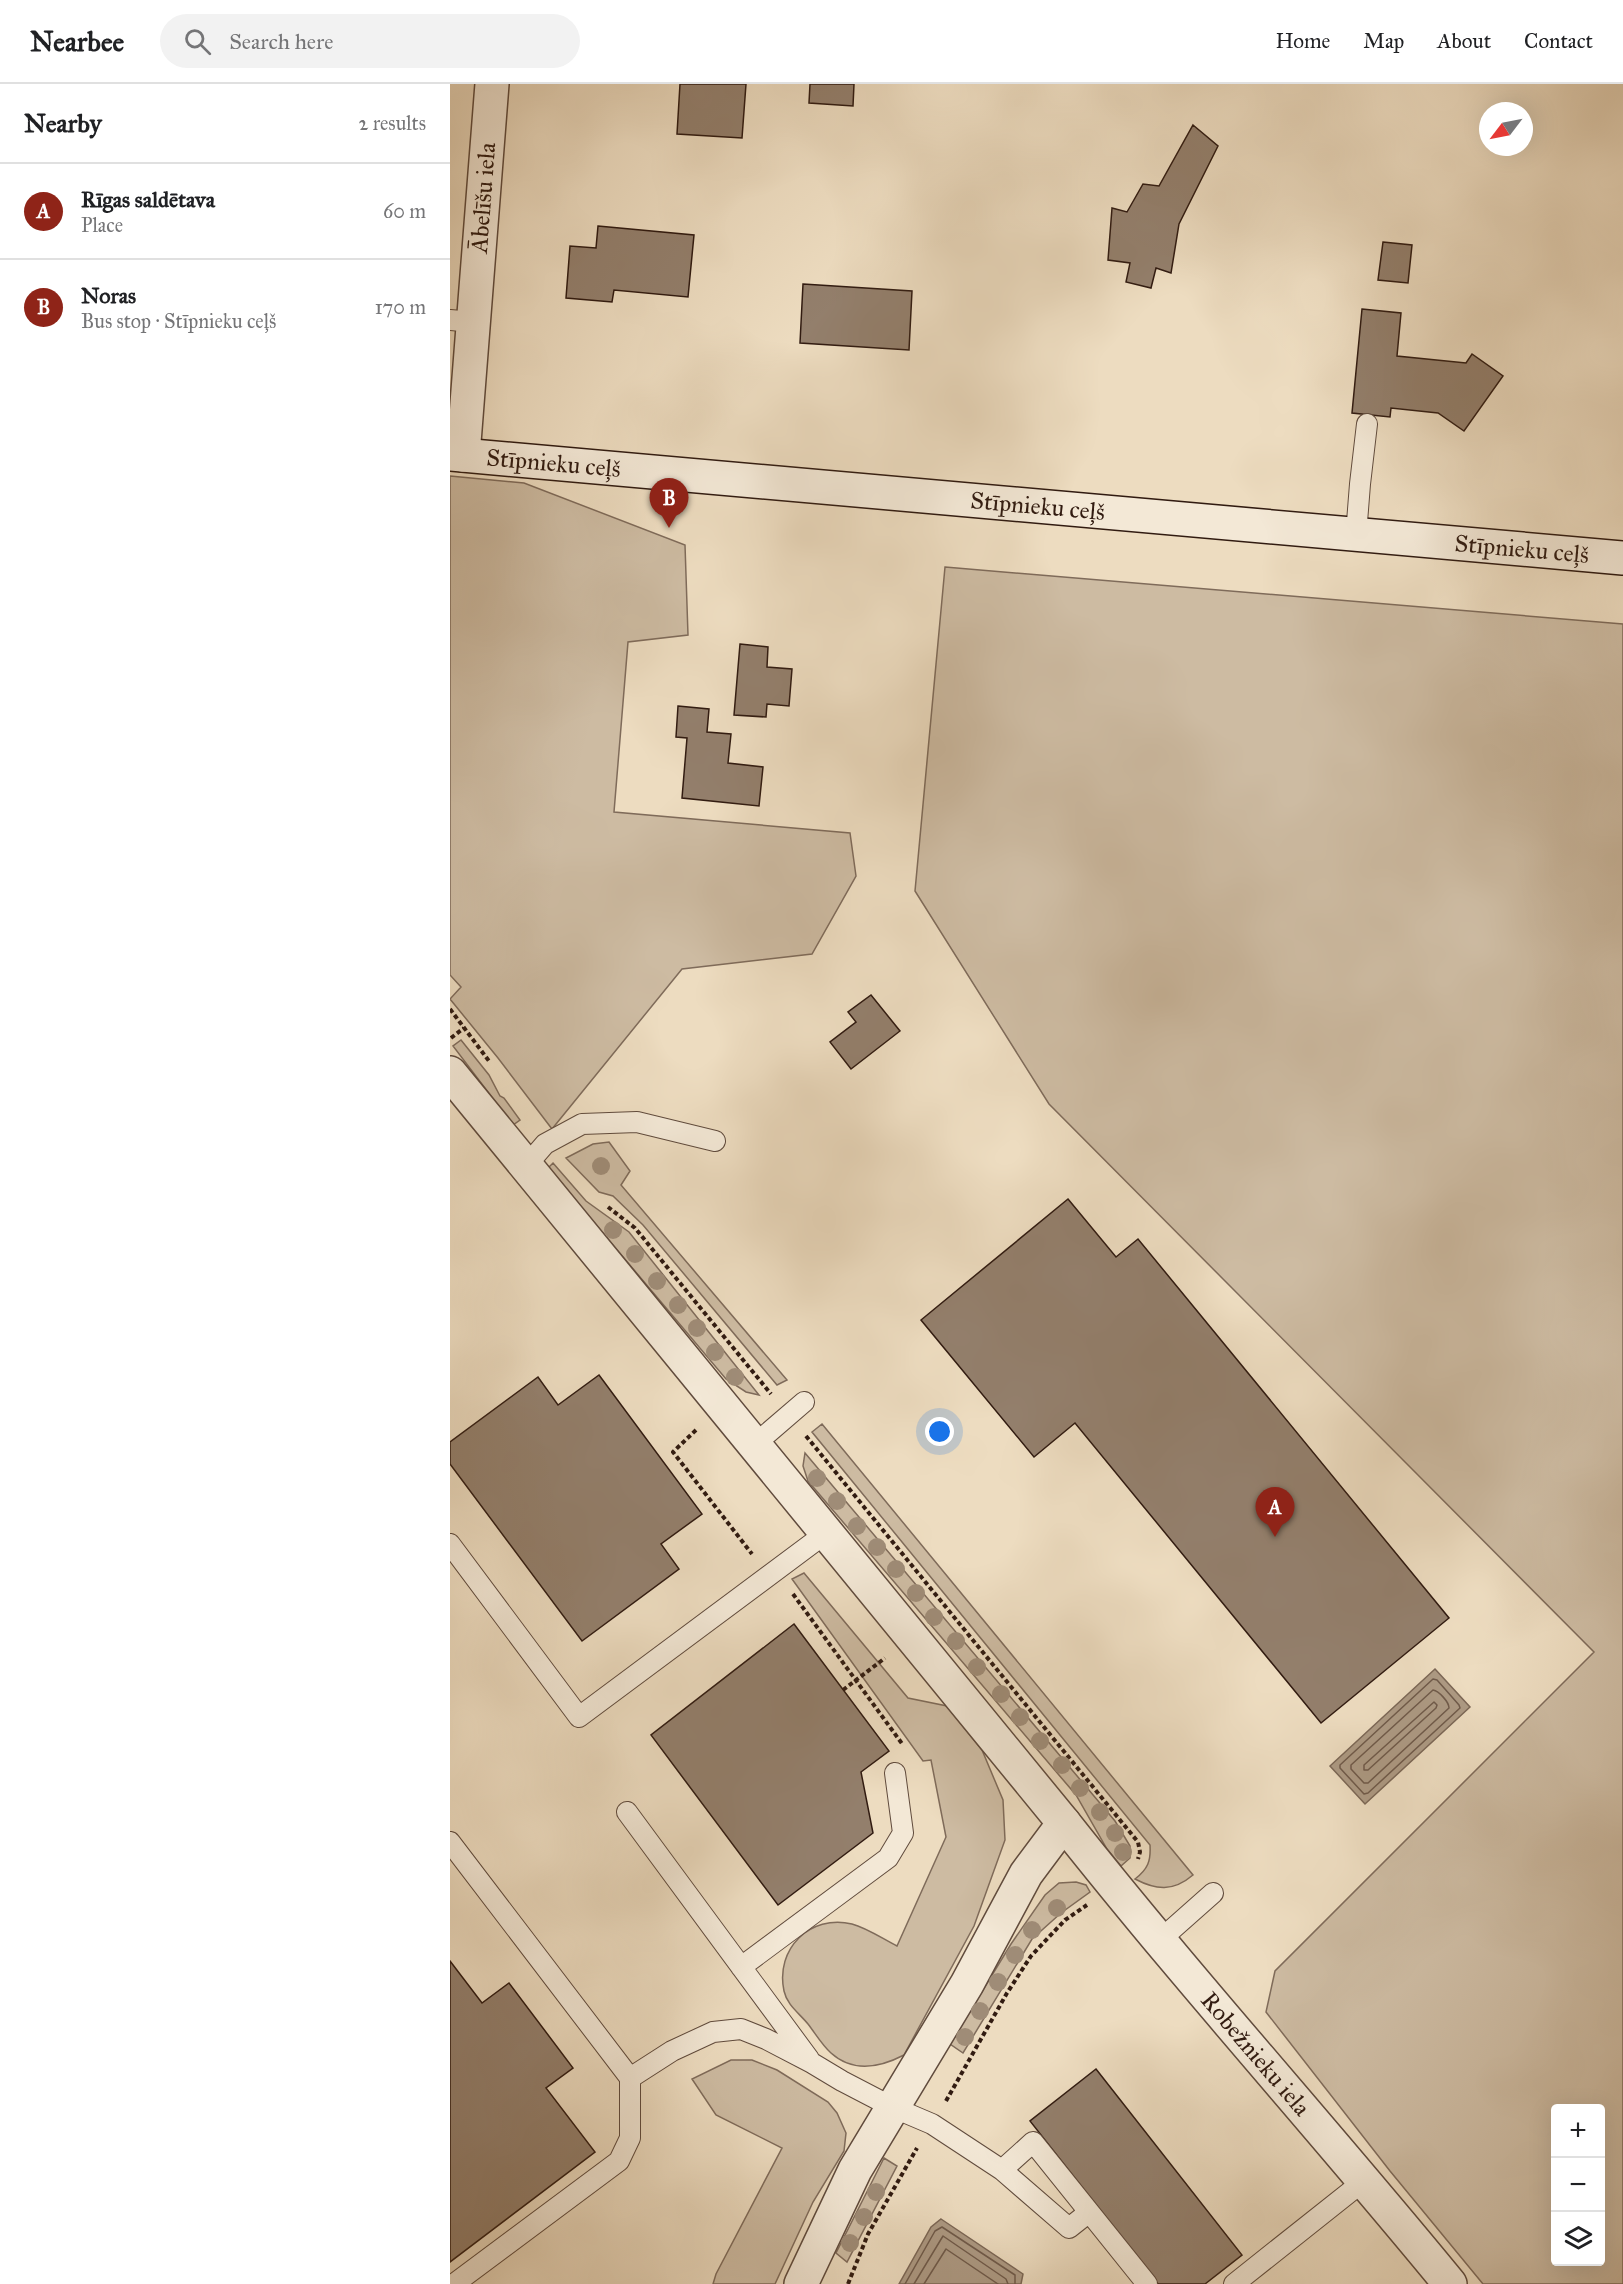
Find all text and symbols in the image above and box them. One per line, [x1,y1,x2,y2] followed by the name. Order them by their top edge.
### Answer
[160,14,580,68] search box
[30,24,124,59] text: Nearbee
[181,25,214,58] icon: search
[229,28,333,55] text: Search here
[1275,28,1330,54] text: Home
[1363,28,1404,54] text: Map
[1437,28,1491,54] text: About
[1524,28,1593,54] text: Contact
[1479,102,1533,156] north arrow
[24,107,102,139] text: Nearby
[358,111,426,135] text: 2 results
[464,141,502,255] street label: Ābelīšu iela
[81,186,215,213] text: Rīgas saldētava
[37,199,50,223] text: A
[383,199,426,223] text: 60 m
[81,213,123,237] text: Place
[81,282,136,309] text: Noras
[37,295,50,319] text: B
[375,295,426,319] text: 170 m
[81,309,276,333] text: Bus stop · Stīpnieku ceļš
[485,442,622,484] street label: Stīpnieku ceļš
[650,478,688,528] pin: B
[969,485,1106,527] street label: Stīpnieku ceļš
[1453,528,1590,570] street label: Stīpnieku ceļš
[925,1417,954,1446] your location
[1256,1488,1294,1537] pin: A
[1194,1986,1317,2123] street label: Robežnieku iela
[1551,2104,1605,2266] map controls
[1551,2104,1605,2158] button: +
[1551,2158,1605,2212] button: −
[1551,2212,1605,2266] button: layers

